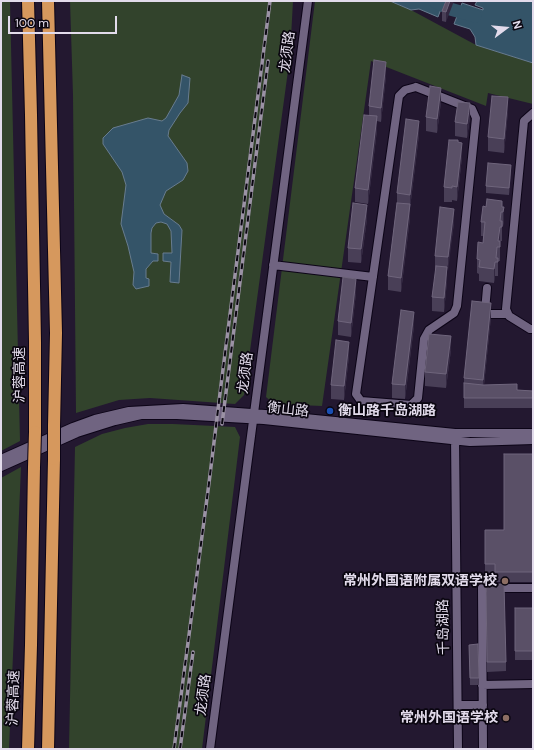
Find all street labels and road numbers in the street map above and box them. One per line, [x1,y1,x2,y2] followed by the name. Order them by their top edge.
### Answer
[277,30,299,74] street label: 龙须路
[12,347,28,403] street label: 沪蓉高速
[235,351,257,395] street label: 龙须路
[266,399,310,421] street label: 衡山路
[435,599,453,655] street label: 千岛湖路
[5,670,23,726] street label: 沪蓉高速
[193,673,215,717] street label: 龙须路

